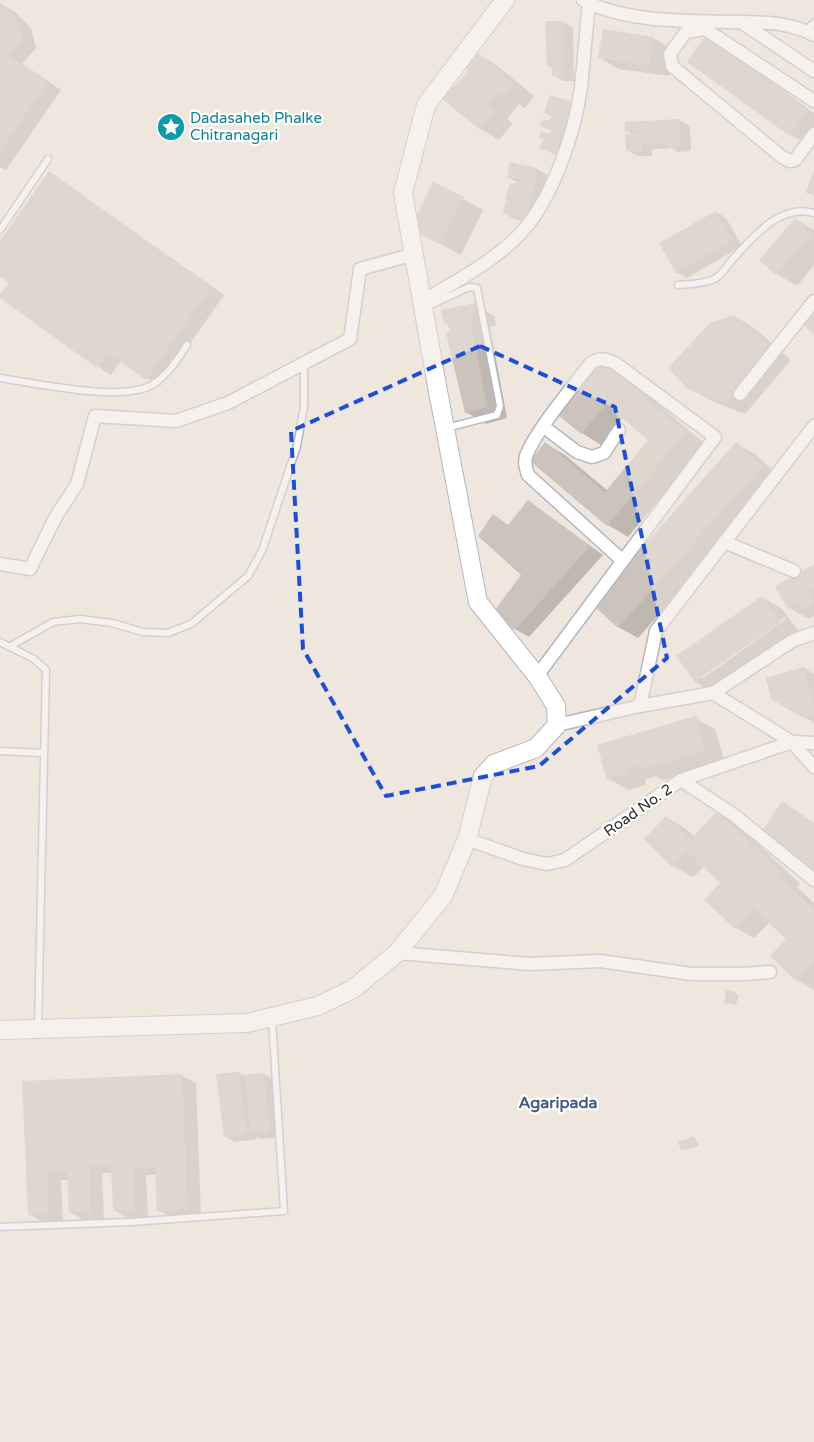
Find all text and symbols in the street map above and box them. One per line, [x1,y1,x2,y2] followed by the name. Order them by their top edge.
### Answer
[190,109,322,144] place label: Dadasaheb Phalke Chitranagari
[156,112,186,142] place icon: Dadasaheb Phalke Chitranagari
[600,780,676,840] street label: Road No. 2
[518,1093,598,1113] district label: Agaripada

